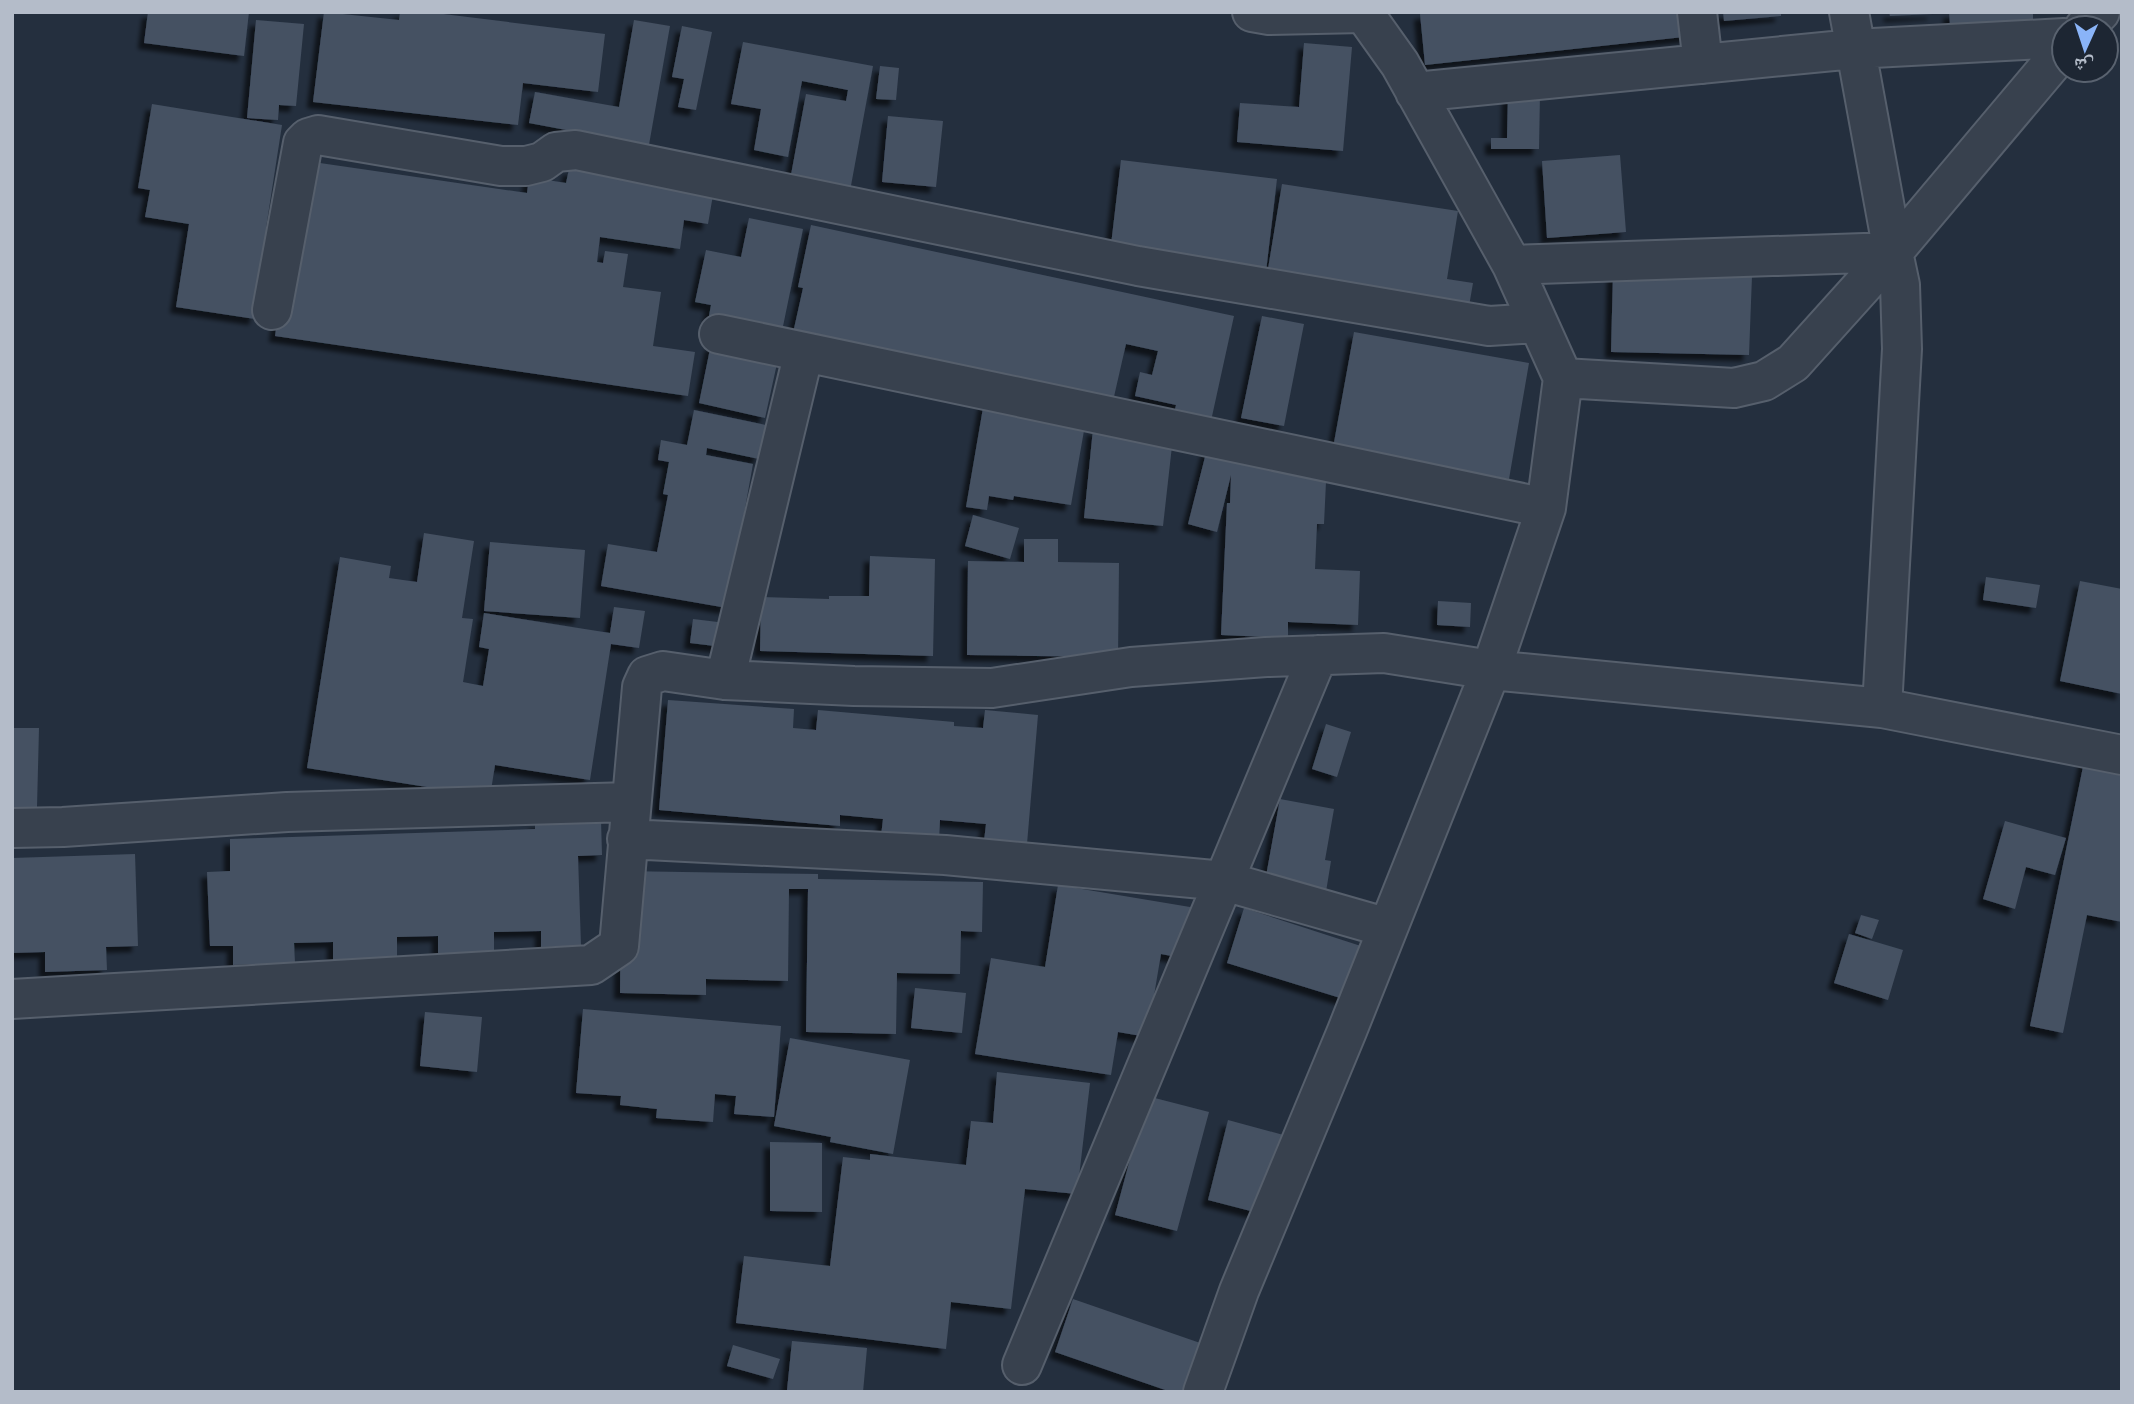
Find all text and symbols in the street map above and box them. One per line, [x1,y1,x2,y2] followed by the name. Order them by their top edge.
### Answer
[2050,14,2120,84] north arrow
[2073,50,2095,78] text: ش

